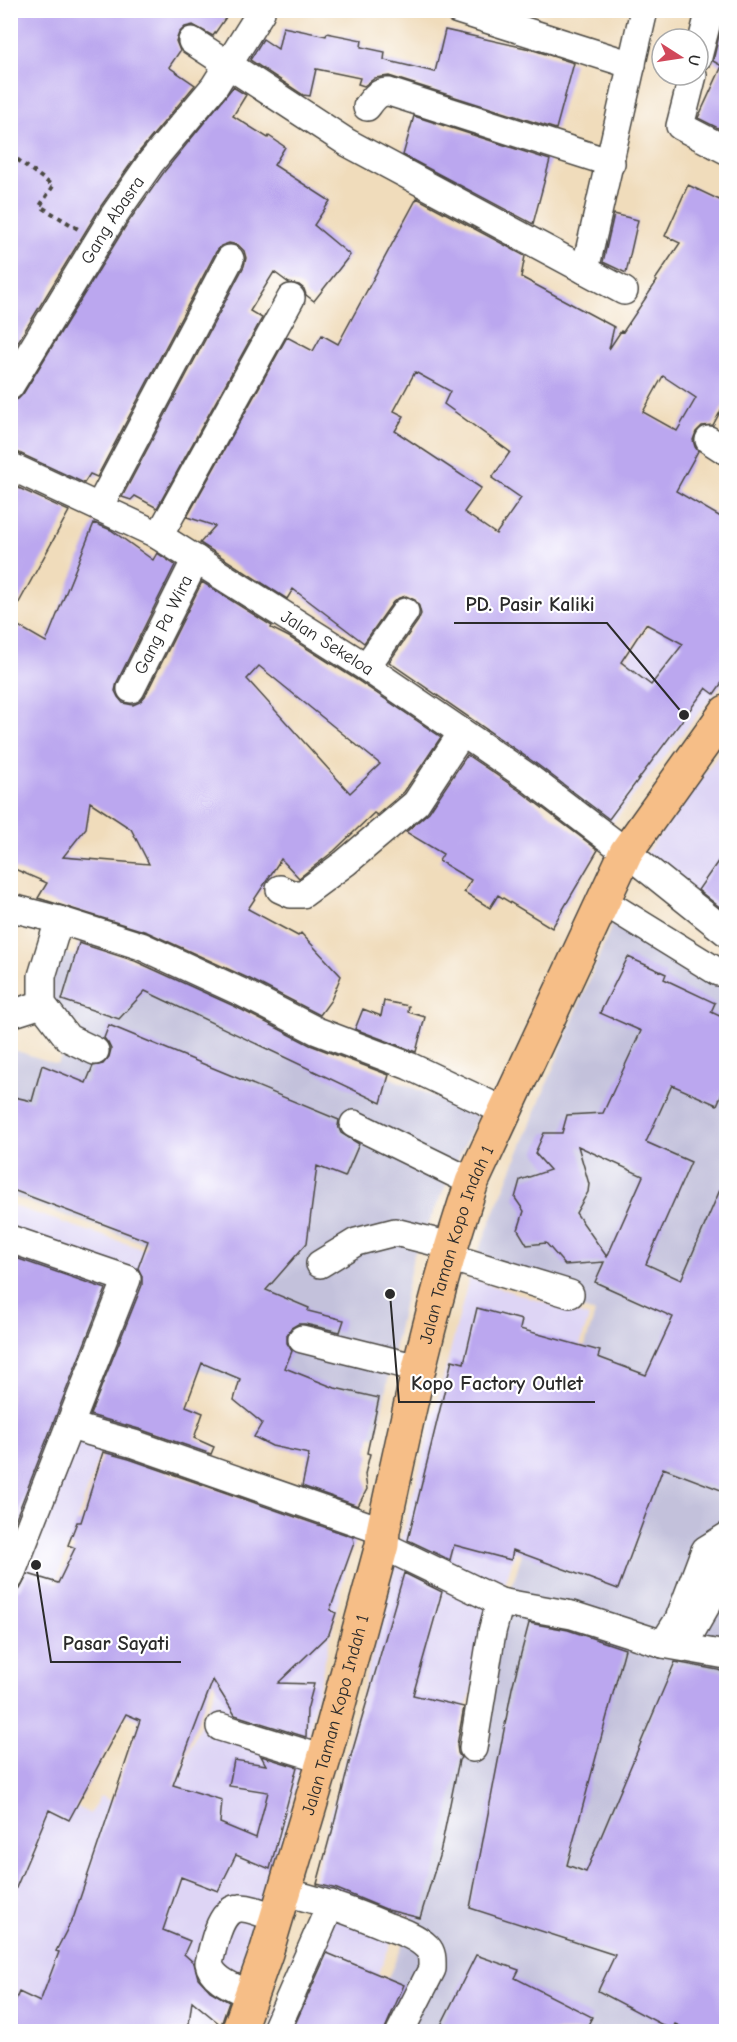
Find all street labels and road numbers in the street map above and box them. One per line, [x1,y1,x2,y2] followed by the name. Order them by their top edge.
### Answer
[76,172,148,268] street label: Gang Abasra
[130,572,197,678] street label: Gang Pa Wira
[277,605,378,680] street label: Jalan Sekeloa
[415,1142,498,1346] street label: Jalan Taman Kopo Indah 1
[297,1612,373,1818] street label: Jalan Taman Kopo Indah 1

